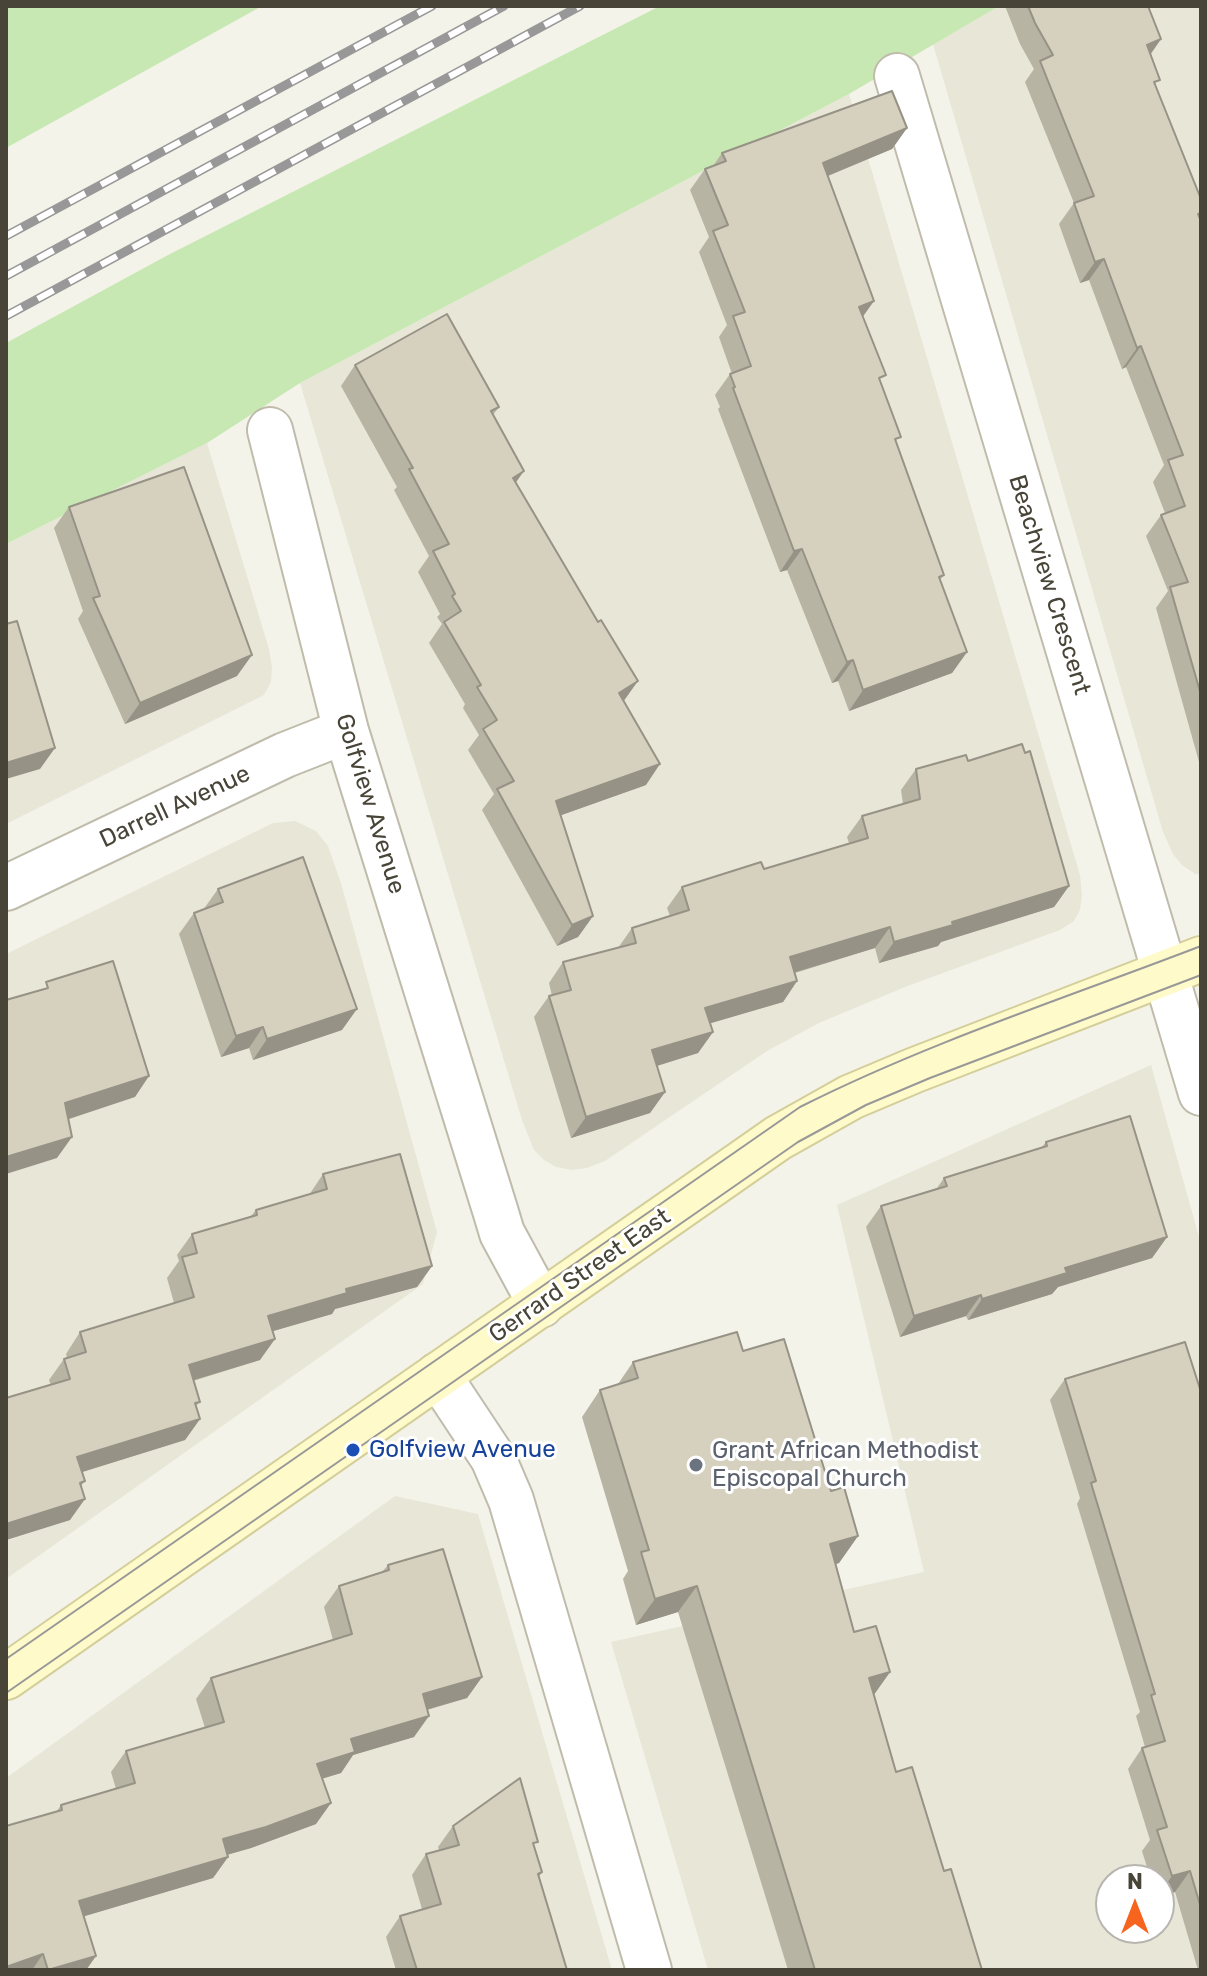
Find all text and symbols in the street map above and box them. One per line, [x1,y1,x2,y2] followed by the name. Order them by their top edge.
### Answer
[1002,472,1096,698] street label: Beachview Crescent
[329,711,411,897] street label: Golfview Avenue
[95,760,255,854] street label: Darrell Avenue
[484,1203,676,1349] street label: Gerrard Street East
[369,1436,556,1464] place label: Golfview Avenue
[712,1437,979,1493] place label: Grant African Methodist Episcopal Church
[344,1441,362,1459] marker: Golfview Avenue
[687,1456,705,1474] marker: Grant African Methodist Episcopal Church
[1095,1864,1175,1944] north arrow
[1127,1868,1143,1895] text: N

